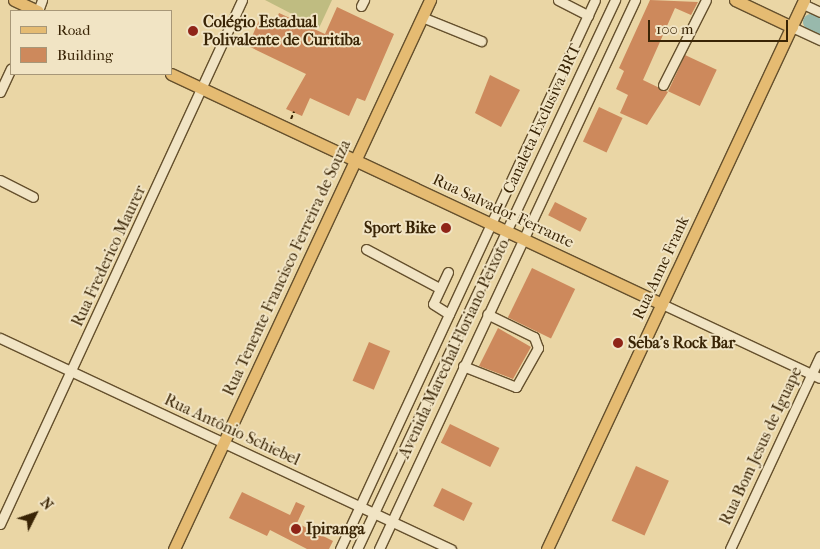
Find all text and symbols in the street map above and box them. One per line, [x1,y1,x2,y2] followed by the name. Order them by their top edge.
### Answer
[10,10,172,75] legend
[650,10,790,42] scale bar
[203,12,360,50] place label: Colégio Estadual Polivalente de Curitiba
[656,20,694,38] text: 100 m
[57,21,90,39] text: Road
[187,25,199,37] marker: Colégio Estadual Polivalente de Curitiba
[499,41,585,197] street label: Canaleta Exclusiva BRT
[57,46,113,64] text: Building
[219,137,355,399] street label: Rua Tenente Francisco Ferreira de Souza
[429,170,577,252] street label: Rua Salvador Ferrante
[68,182,150,330] street label: Rua Frederico Maurer
[629,213,693,323] street label: Rua Anne Frank
[364,218,436,238] place label: Sport Bike
[440,222,452,234] marker: Sport Bike
[395,236,513,462] street label: Avenida Marechal Floriano Peixoto
[628,333,735,353] place label: Seba's Rock Bar
[612,337,624,349] marker: Seba's Rock Bar
[716,364,806,528] street label: Rua Bom Jesus de Iguape
[161,390,303,470] street label: Rua Antônio Schiebel
[10,489,60,539] north arrow
[37,494,57,513] text: N
[306,519,365,539] place label: Ipiranga
[290,523,302,535] marker: Ipiranga

